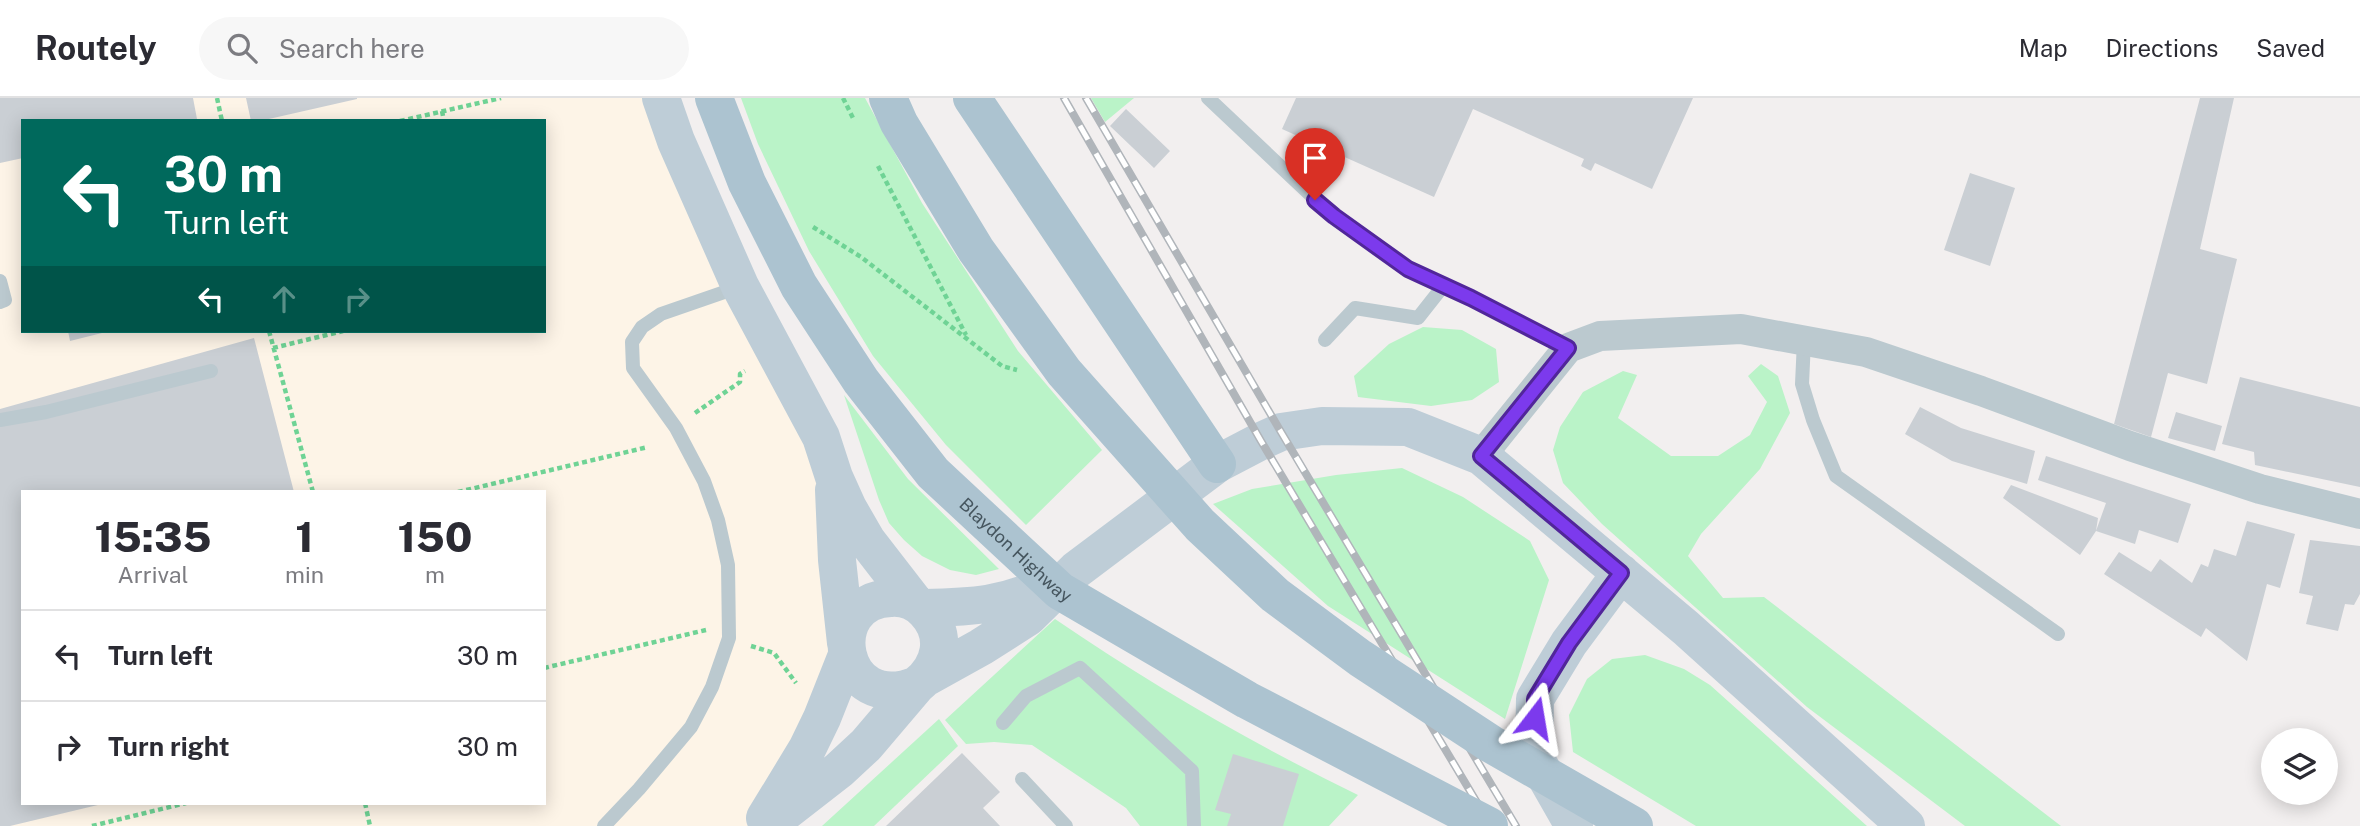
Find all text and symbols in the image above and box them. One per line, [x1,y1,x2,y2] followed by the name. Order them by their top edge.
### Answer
[199,17,689,80] search box
[35,29,157,67] text: Routely
[223,29,261,67] icon: search
[279,33,425,64] text: Search here
[2019,34,2068,62] text: Map
[2106,34,2218,62] text: Directions
[2256,34,2325,62] text: Saved
[1285,128,1345,200] pin
[1296,139,1334,177] icon: arrive
[164,145,283,203] text: 30 m
[49,147,140,238] icon: left
[164,204,289,241] text: Turn left
[192,280,230,318] icon: left
[265,280,303,318] icon: ahead
[338,280,376,318] icon: right
[956,493,1076,606] street label: Blaydon Highway
[94,512,212,561] text: 15:35
[295,512,314,561] text: 1
[397,512,473,561] text: 150
[117,561,189,588] text: Arrival
[285,561,324,588] text: min
[425,561,445,588] text: m
[49,637,87,675] icon: left
[108,640,213,671] text: Turn left
[457,640,518,671] text: 30 m
[1498,681,1572,755] position arrow
[49,728,87,766] icon: right
[2261,728,2338,805] map controls
[2261,728,2338,805] button: layers
[108,731,230,762] text: Turn right
[457,731,518,762] text: 30 m

